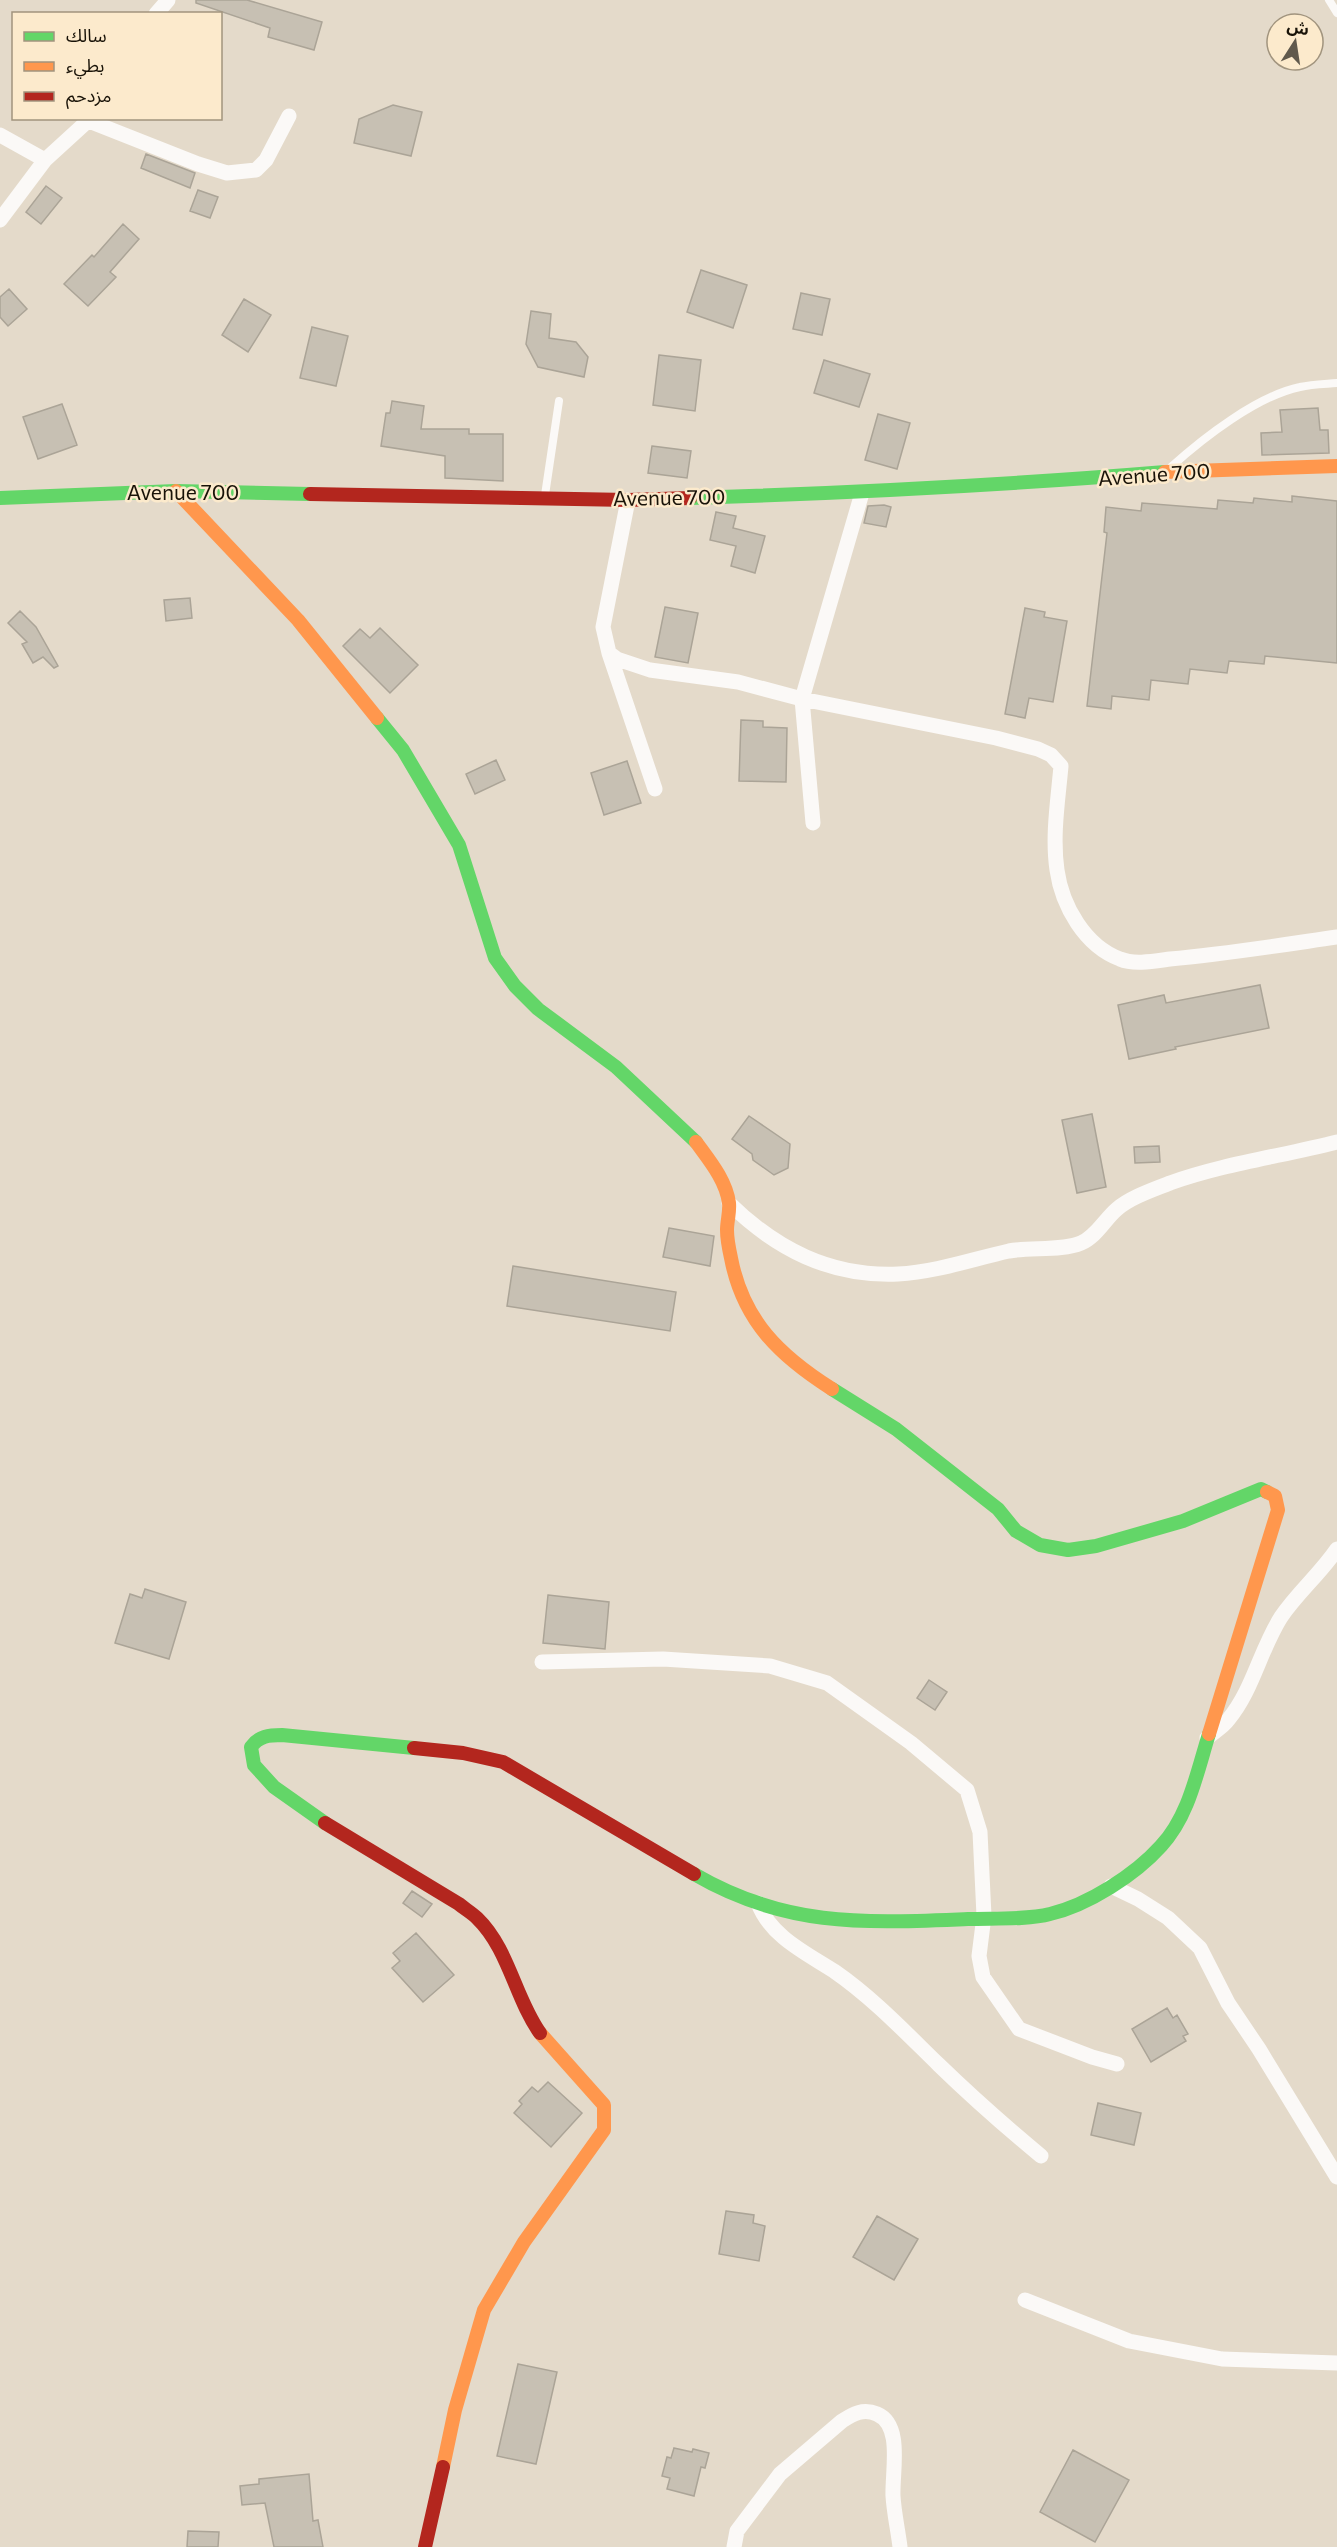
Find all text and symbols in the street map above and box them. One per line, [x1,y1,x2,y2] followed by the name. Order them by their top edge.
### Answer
[12,12,222,120] legend
[1265,12,1325,72] north arrow
[1285,15,1311,39] text: ش
[66,24,107,46] text: سالك
[66,54,104,79] text: بطيء
[66,84,111,109] text: مزدحم
[1097,457,1211,490] street label: Avenue 700
[127,479,239,504] street label: Avenue 700
[613,483,725,510] street label: Avenue 700

